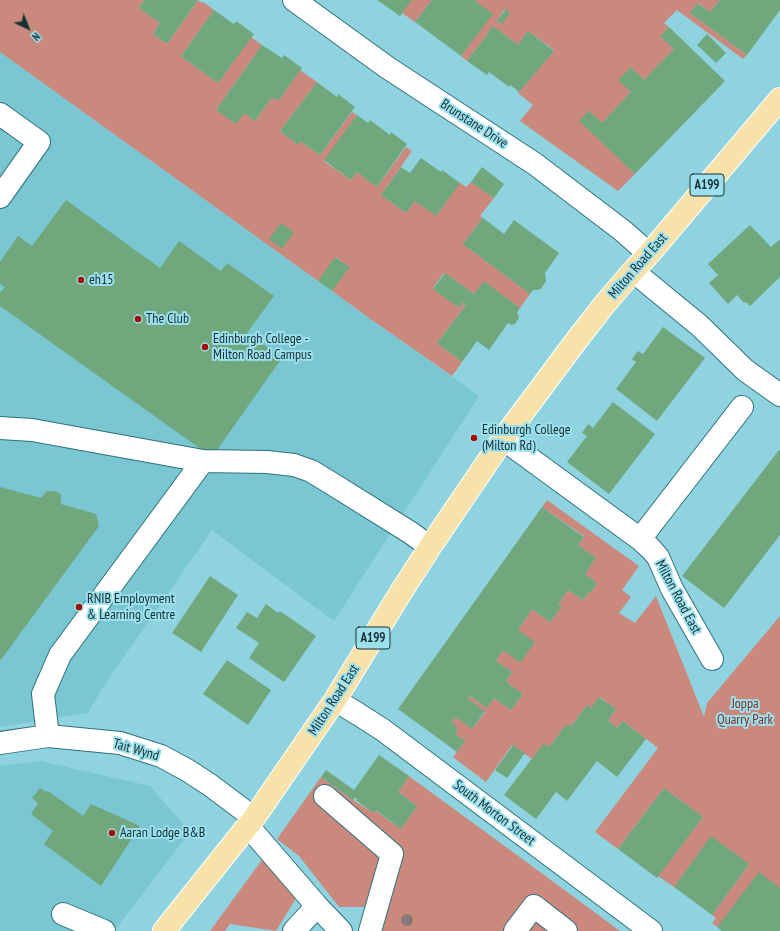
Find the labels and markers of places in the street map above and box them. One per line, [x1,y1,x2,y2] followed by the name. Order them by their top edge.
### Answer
[89,272,114,288] place label: eh15
[76,275,86,285] marker: eh15
[146,311,189,327] place label: The Club
[133,314,143,324] marker: The Club
[213,331,312,364] place label: Edinburgh College - Milton Road Campus
[200,342,210,352] marker: Edinburgh College - Milton Road Campus
[482,422,571,454] place label: Edinburgh College (Milton Rd)
[469,433,479,443] marker: Edinburgh College (Milton Rd)
[87,591,175,624] place label: RNIB Employment & Learning Centre
[74,602,84,612] marker: RNIB Employment & Learning Centre
[120,825,205,841] place label: Aaran Lodge B&B
[107,828,117,838] marker: Aaran Lodge B&B

